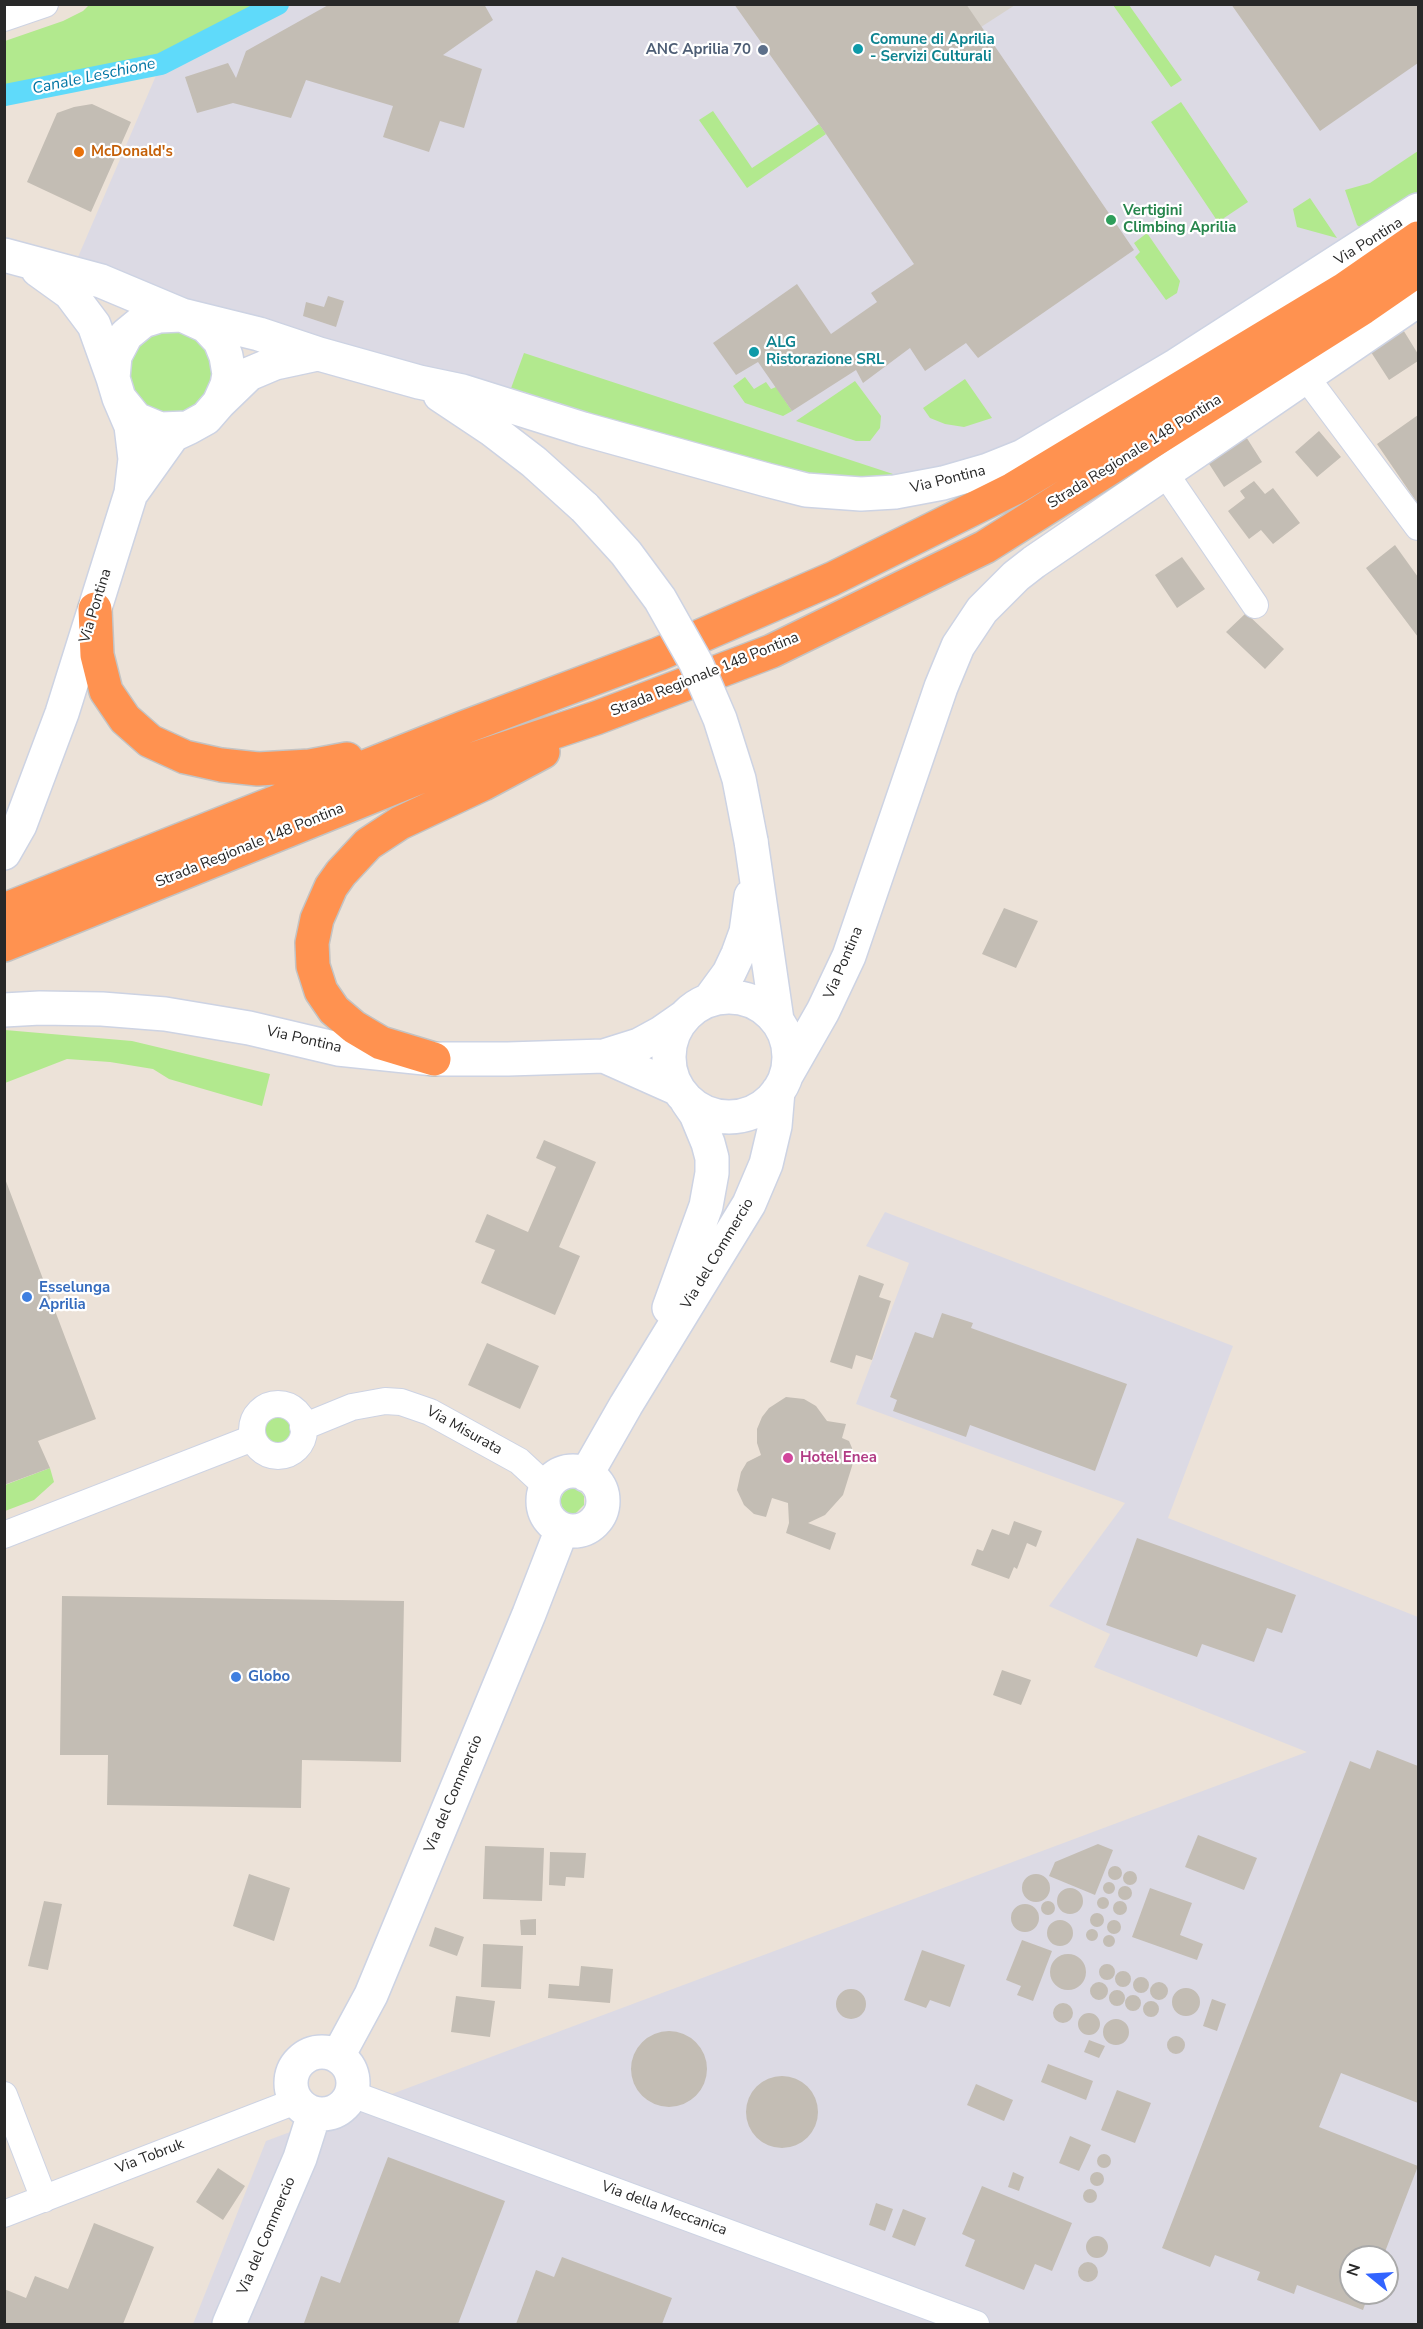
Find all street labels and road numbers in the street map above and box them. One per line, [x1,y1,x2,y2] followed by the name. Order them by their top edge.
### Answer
[1332,214,1406,270] street label: Via Pontina
[1045,391,1225,513] street label: Strada Regionale 148 Pontina
[909,462,987,498] street label: Via Pontina
[76,567,116,645] street label: Via Pontina
[608,629,802,721] street label: Strada Regionale 148 Pontina
[153,800,347,892] street label: Strada Regionale 148 Pontina
[821,924,867,1002] street label: Via Pontina
[265,1023,343,1057] street label: Via Pontina
[678,1195,758,1313] street label: Via del Commercio
[423,1403,505,1459] street label: Via Misurata
[421,1732,487,1856] street label: Via del Commercio
[113,2136,187,2178] street label: Via Tobruk
[234,2174,300,2298] street label: Via del Commercio
[599,2178,729,2240] street label: Via della Meccanica

